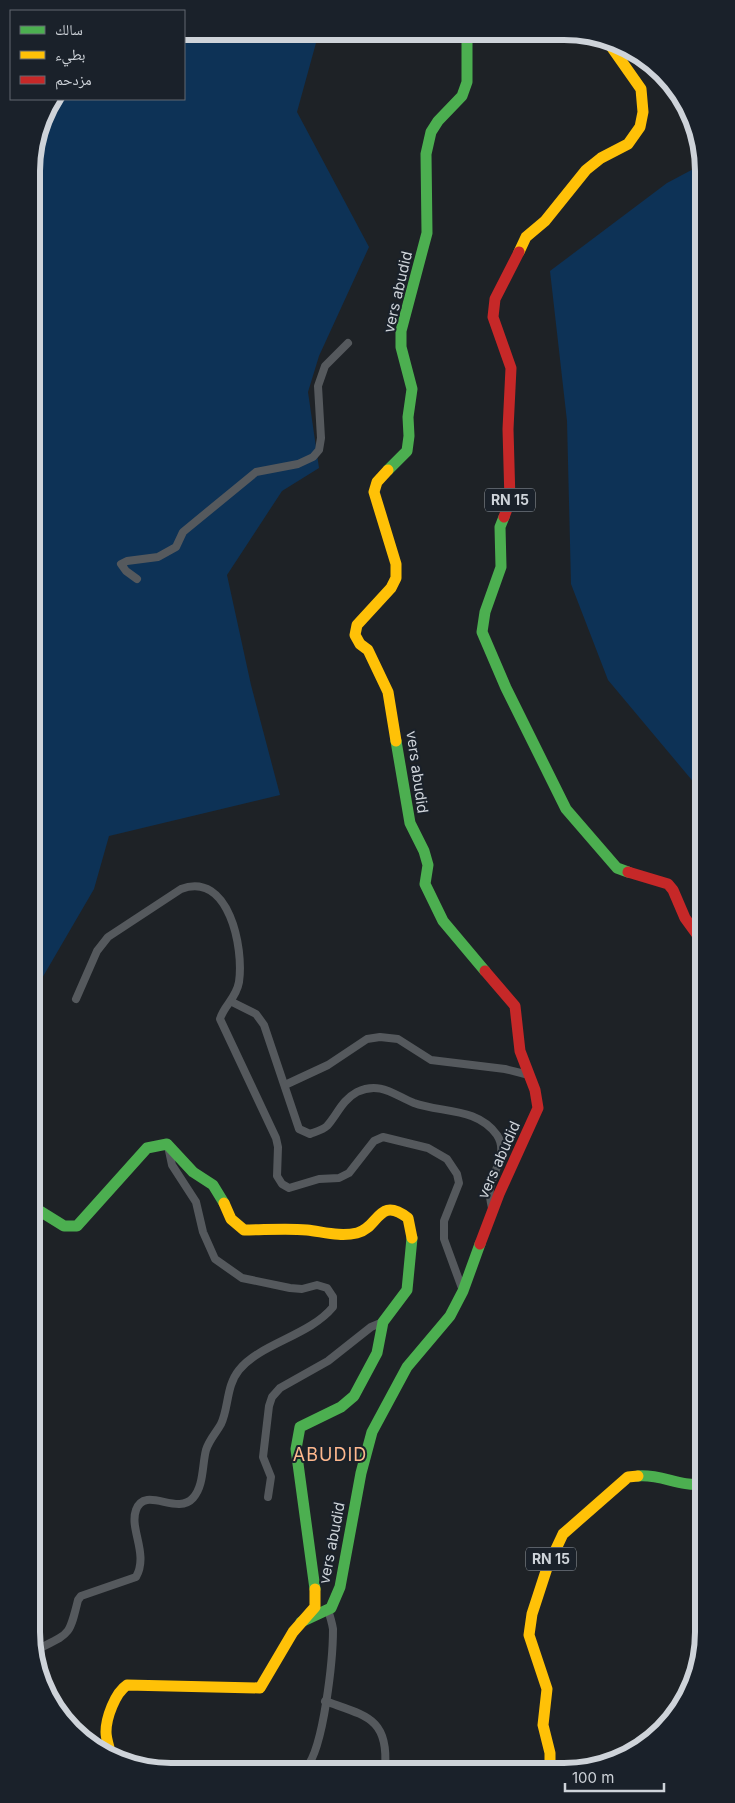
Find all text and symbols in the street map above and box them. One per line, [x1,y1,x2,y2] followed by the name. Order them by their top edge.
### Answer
[10,10,185,100] legend
[55,20,83,39] text: سالك
[55,45,85,67] text: بطيء
[55,70,92,90] text: مزدحم
[379,249,416,335] street label: vers abudid
[485,488,535,512] road number: RN 15
[402,729,433,814] street label: vers abudid
[473,1118,524,1202] street label: vers abudid
[293,1444,367,1465] district label: ABUDID
[314,1500,349,1586] street label: vers abudid
[526,1548,576,1570] road number: RN 15
[565,1760,664,1792] scale bar
[572,1768,614,1787] text: 100 m

